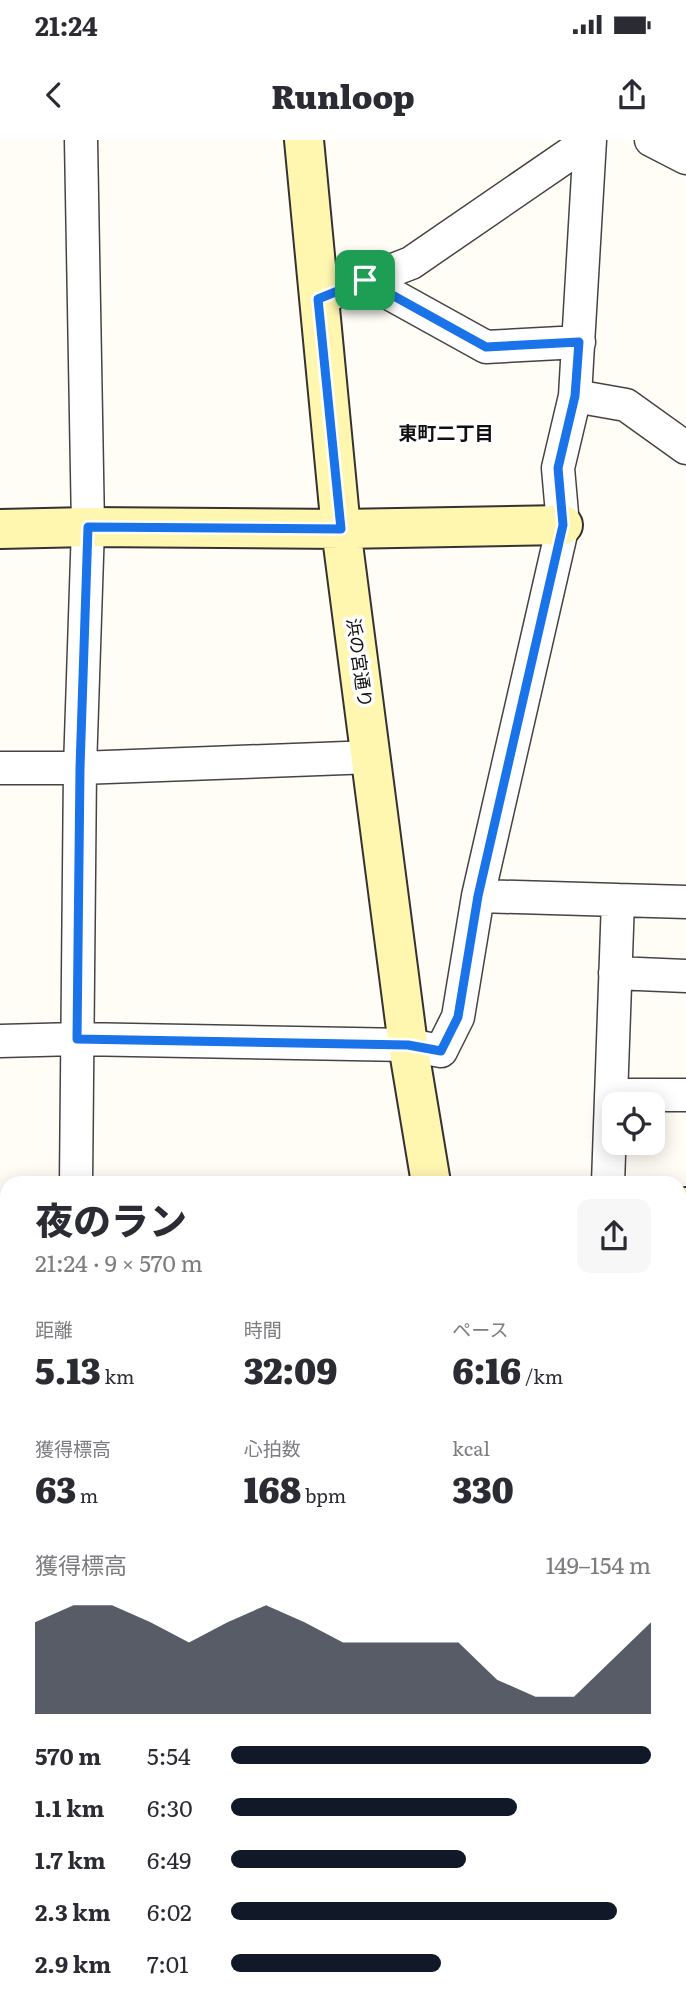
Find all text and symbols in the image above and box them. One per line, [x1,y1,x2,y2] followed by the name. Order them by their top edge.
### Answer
[35,5,98,44] text: 21:24
[271,71,415,119] text: Runloop
[35,76,73,114] icon: back
[613,76,651,114] icon: share
[335,250,395,310] pin
[346,261,384,299] icon: arrive
[398,418,494,446] district label: 東町二丁目
[341,616,380,709] street label: 浜の宮通り
[602,1092,665,1155] map controls
[602,1092,665,1155] button: locate
[35,1190,187,1247] text: 夜のラン
[577,1199,651,1273] button: share
[35,1245,203,1279] text: 21:24 · 9 × 570 m
[35,1315,73,1343] text: 距離
[244,1315,282,1343] text: 時間
[452,1315,508,1343] text: ペース
[35,1343,101,1395] text: 5.13
[244,1343,338,1395] text: 32:09
[452,1343,521,1395] text: 6:16
[101,1362,134,1390] text: km
[521,1362,563,1390] text: /km
[35,1434,111,1462] text: 獲得標高
[244,1434,301,1462] text: 心拍数
[452,1434,490,1462] text: kcal
[35,1462,76,1514] text: 63
[244,1462,301,1514] text: 168
[452,1462,514,1514] text: 330
[76,1481,98,1509] text: m
[301,1481,346,1509] text: bpm
[35,1547,127,1581] text: 獲得標高
[546,1547,651,1581] text: 149–154 m
[35,1738,101,1772] text: 570 m
[147,1738,191,1772] text: 5:54
[35,1790,105,1824] text: 1.1 km
[147,1790,193,1824] text: 6:30
[35,1842,106,1876] text: 1.7 km
[147,1842,191,1876] text: 6:49
[35,1894,111,1928] text: 2.3 km
[147,1894,192,1928] text: 6:02
[35,1946,111,1980] text: 2.9 km
[147,1946,189,1980] text: 7:01

